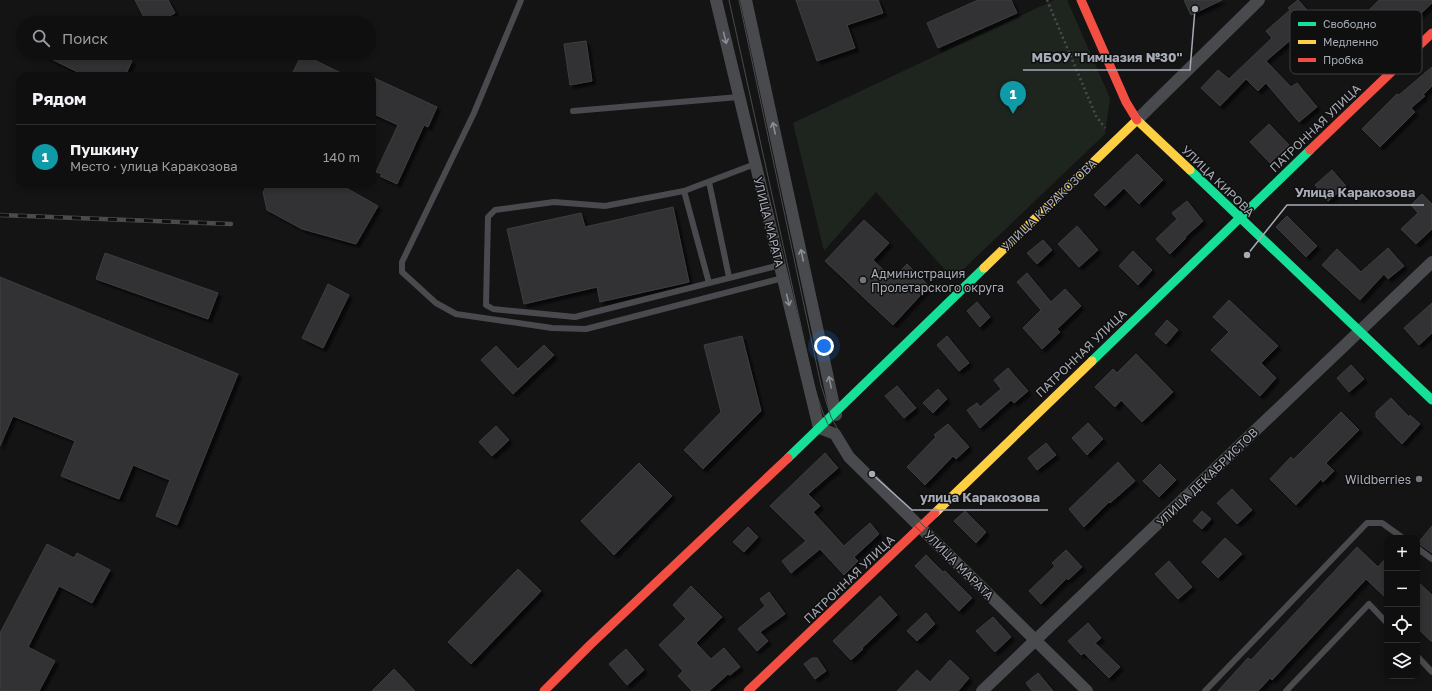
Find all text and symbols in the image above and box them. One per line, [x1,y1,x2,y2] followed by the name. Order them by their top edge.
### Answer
[1290,10,1422,74] legend
[16,16,376,60] search box
[1323,17,1377,30] text: Свободно
[30,27,52,49] icon: search
[62,29,108,47] text: Поиск
[721,31,729,44] one-way arrow
[1323,35,1379,48] text: Медленно
[1023,45,1190,70] callout: МБОУ "Гимназия №30"
[1032,49,1182,65] text: МБОУ "Гимназия №30"
[1323,53,1364,66] text: Пробка
[1000,81,1026,114] pin: 1
[1266,81,1364,175] street label: ПАТРОННАЯ УЛИЦА
[32,88,86,109] text: Рядом
[769,122,777,135] one-way arrow
[70,140,139,158] text: Пушкину
[1178,142,1258,220] street label: УЛИЦА КИРОВА
[42,149,48,165] text: 1
[323,149,360,165] text: 140 m
[998,156,1100,254] street label: УЛИЦА КАРАКОЗОВА
[70,158,238,174] text: Место · улица Каракозова
[751,175,787,269] street label: УЛИЦА МАРАТА
[1287,180,1424,205] callout: Улица Каракозова
[1295,184,1416,200] text: Улица Каракозова
[798,249,806,262] one-way arrow
[871,266,1004,295] place label: Администрация Пролетарского округа
[858,275,868,285] marker: Администрация Пролетарского округа
[785,294,793,307] one-way arrow
[1032,306,1130,400] street label: ПАТРОННАЯ УЛИЦА
[814,336,834,356] your location
[825,376,833,389] one-way arrow
[1153,425,1261,529] street label: УЛИЦА ДЕКАБРИСТОВ
[1345,472,1411,487] place label: Wildberries
[1414,474,1424,484] marker: Wildberries
[912,485,1048,510] callout: улица Каракозова
[920,489,1040,505] text: улица Каракозова
[921,527,997,603] street label: УЛИЦА МАРАТА
[800,532,898,626] street label: ПАТРОННАЯ УЛИЦА
[1384,535,1420,679] map controls
[1384,535,1420,571] button: +
[1384,571,1420,607] button: −
[1384,607,1420,643] button: locate
[1384,643,1420,679] button: layers

